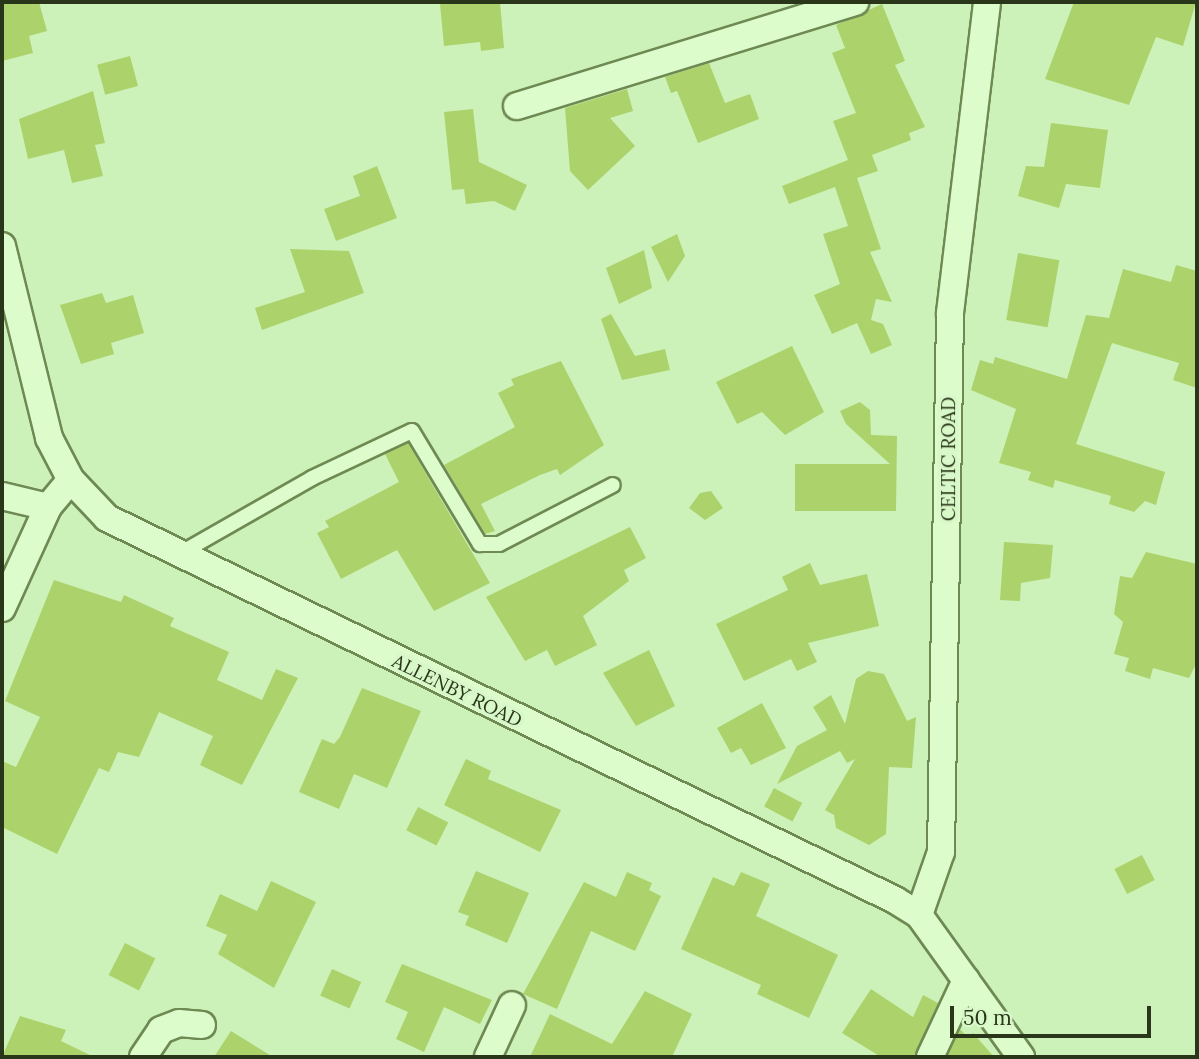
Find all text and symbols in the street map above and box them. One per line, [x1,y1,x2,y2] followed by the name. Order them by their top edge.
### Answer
[938,397,960,521] street label: CELTIC ROAD
[388,650,526,732] street label: ALLENBY ROAD
[954,992,1155,1036] scale bar
[963,1004,1012,1031] text: 50 m

